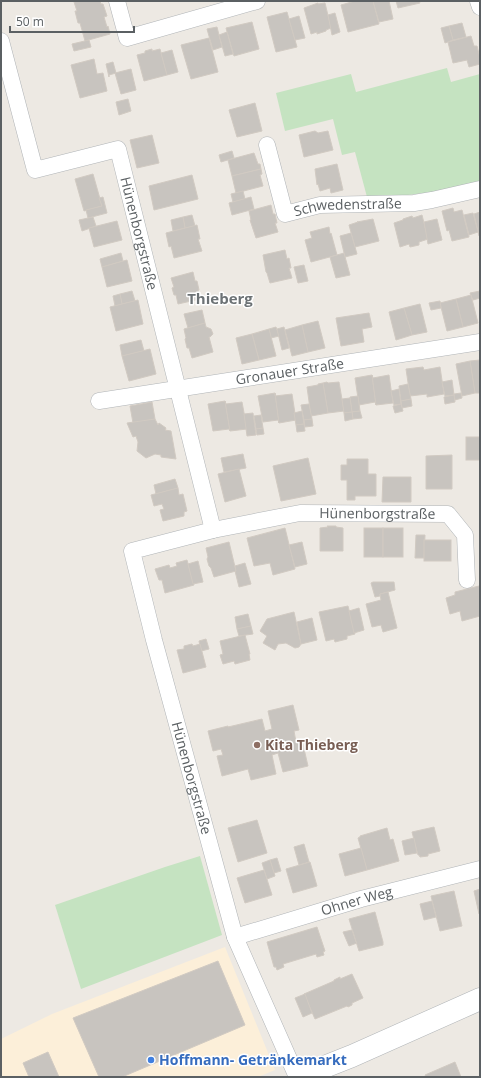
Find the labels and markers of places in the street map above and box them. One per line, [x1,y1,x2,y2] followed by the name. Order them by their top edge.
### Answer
[265,735,358,754] place label: Kita Thieberg
[252,740,262,750] marker: Kita Thieberg
[159,1050,347,1069] place label: Hoffmann- Getränkemarkt
[146,1055,156,1065] marker: Hoffmann- Getränkemarkt

